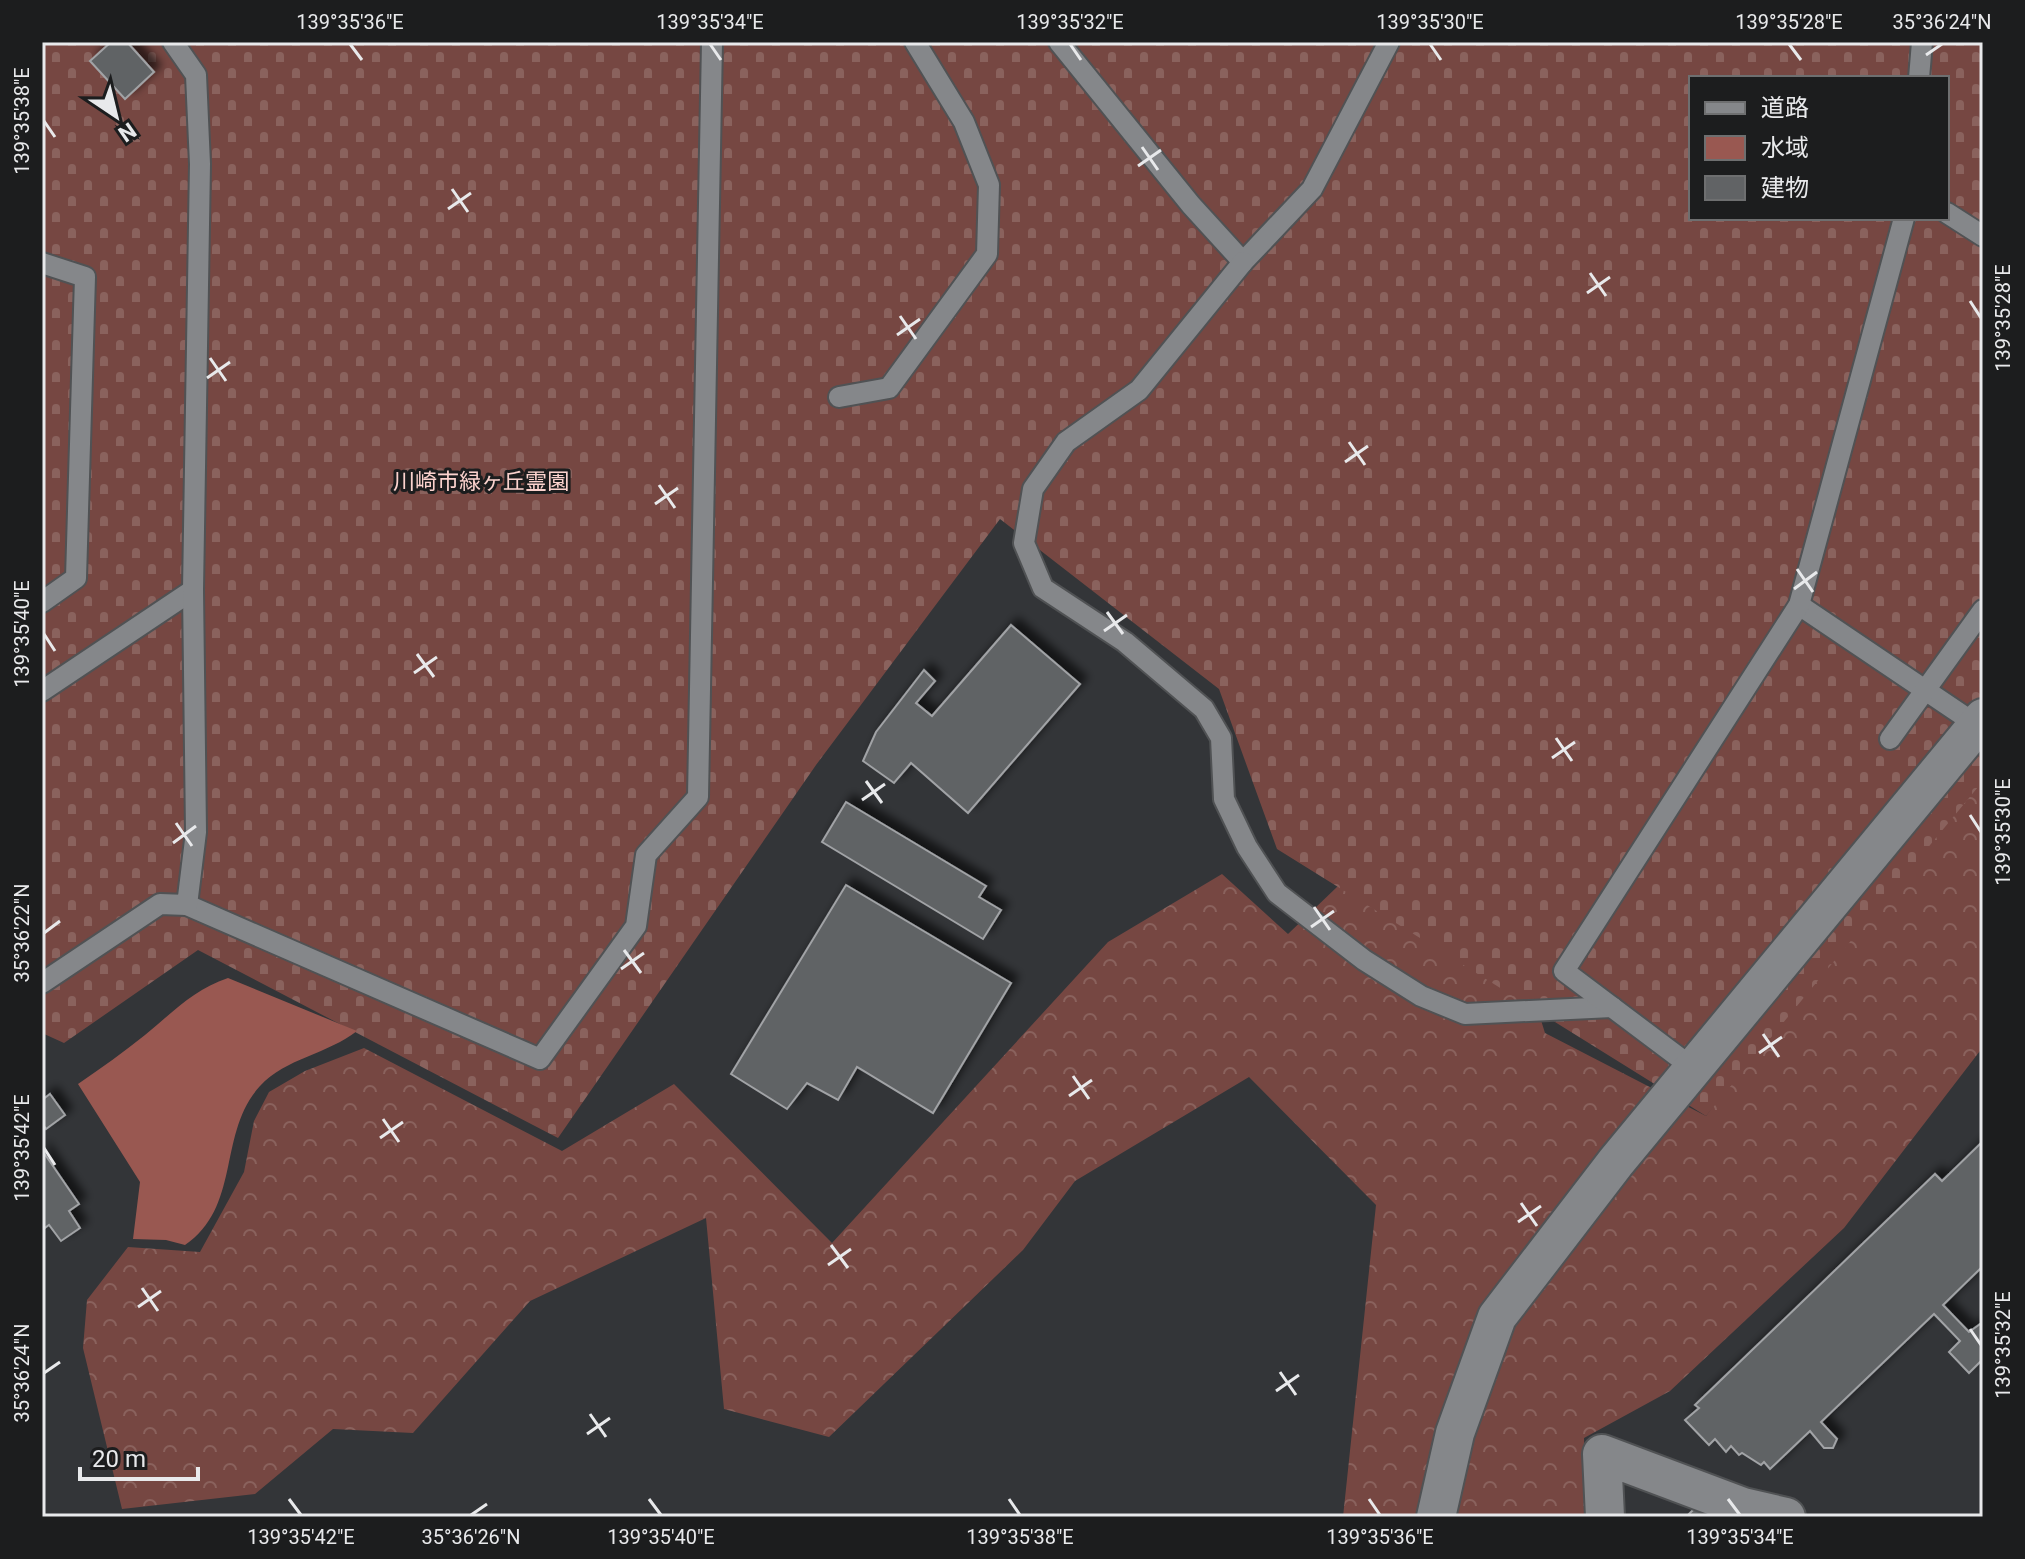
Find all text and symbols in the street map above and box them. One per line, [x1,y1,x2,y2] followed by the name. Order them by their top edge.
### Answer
[296,10,404,34] text: 139°35'36"E
[656,10,764,34] text: 139°35'34"E
[1016,10,1124,34] text: 139°35'32"E
[1376,10,1484,34] text: 139°35'30"E
[1735,10,1843,34] text: 139°35'28"E
[1892,10,1992,34] text: 35°36'24"N
[10,67,34,175] text: 139°35'38"E
[76,76,156,156] north arrow
[1689,76,1949,220] legend
[1761,94,1809,122] text: 道路
[114,117,141,147] text: N
[1761,134,1809,162] text: 水域
[1761,174,1809,202] text: 建物
[1991,264,2015,372] text: 139°35'28"E
[393,469,569,494] park label: 川崎市緑ヶ丘霊園
[10,580,34,688] text: 139°35'40"E
[1991,778,2015,886] text: 139°35'30"E
[10,883,34,983] text: 35°36'22"N
[10,1094,34,1202] text: 139°35'42"E
[1991,1291,2015,1399] text: 139°35'32"E
[10,1323,34,1423] text: 35°36'24"N
[80,1431,198,1481] scale bar
[92,1445,146,1473] text: 20 m
[247,1525,355,1549] text: 139°35'42"E
[421,1525,521,1549] text: 35°36'26"N
[607,1525,715,1549] text: 139°35'40"E
[966,1525,1074,1549] text: 139°35'38"E
[1326,1525,1434,1549] text: 139°35'36"E
[1686,1525,1794,1549] text: 139°35'34"E

